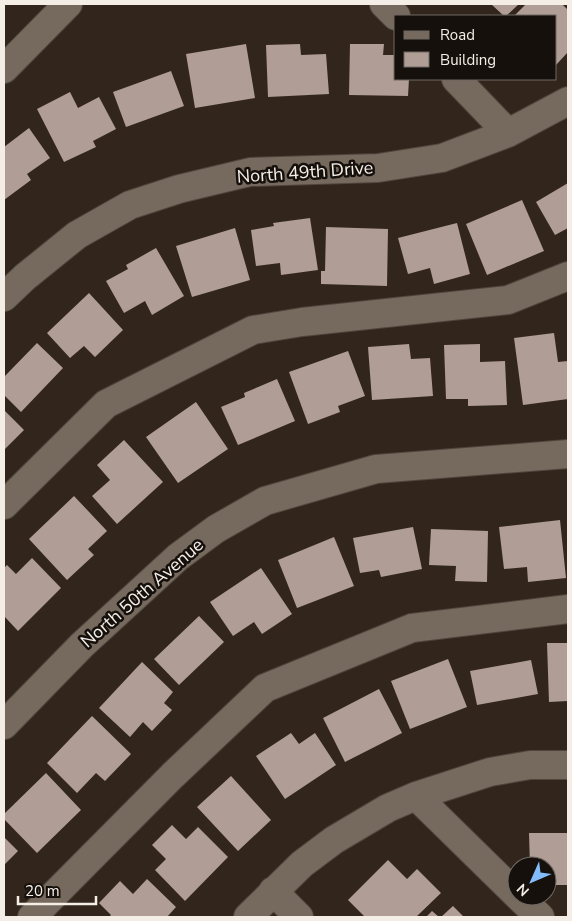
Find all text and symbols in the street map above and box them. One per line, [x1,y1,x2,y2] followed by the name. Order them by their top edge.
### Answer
[394,15,557,80] legend
[440,25,475,45] text: Road
[440,50,496,70] text: Building
[236,155,374,189] street label: North 49th Drive
[75,533,209,653] street label: North 50th Avenue
[507,856,557,906] north arrow
[18,874,95,906] scale bar
[513,879,534,900] text: N
[25,881,60,901] text: 20 m

